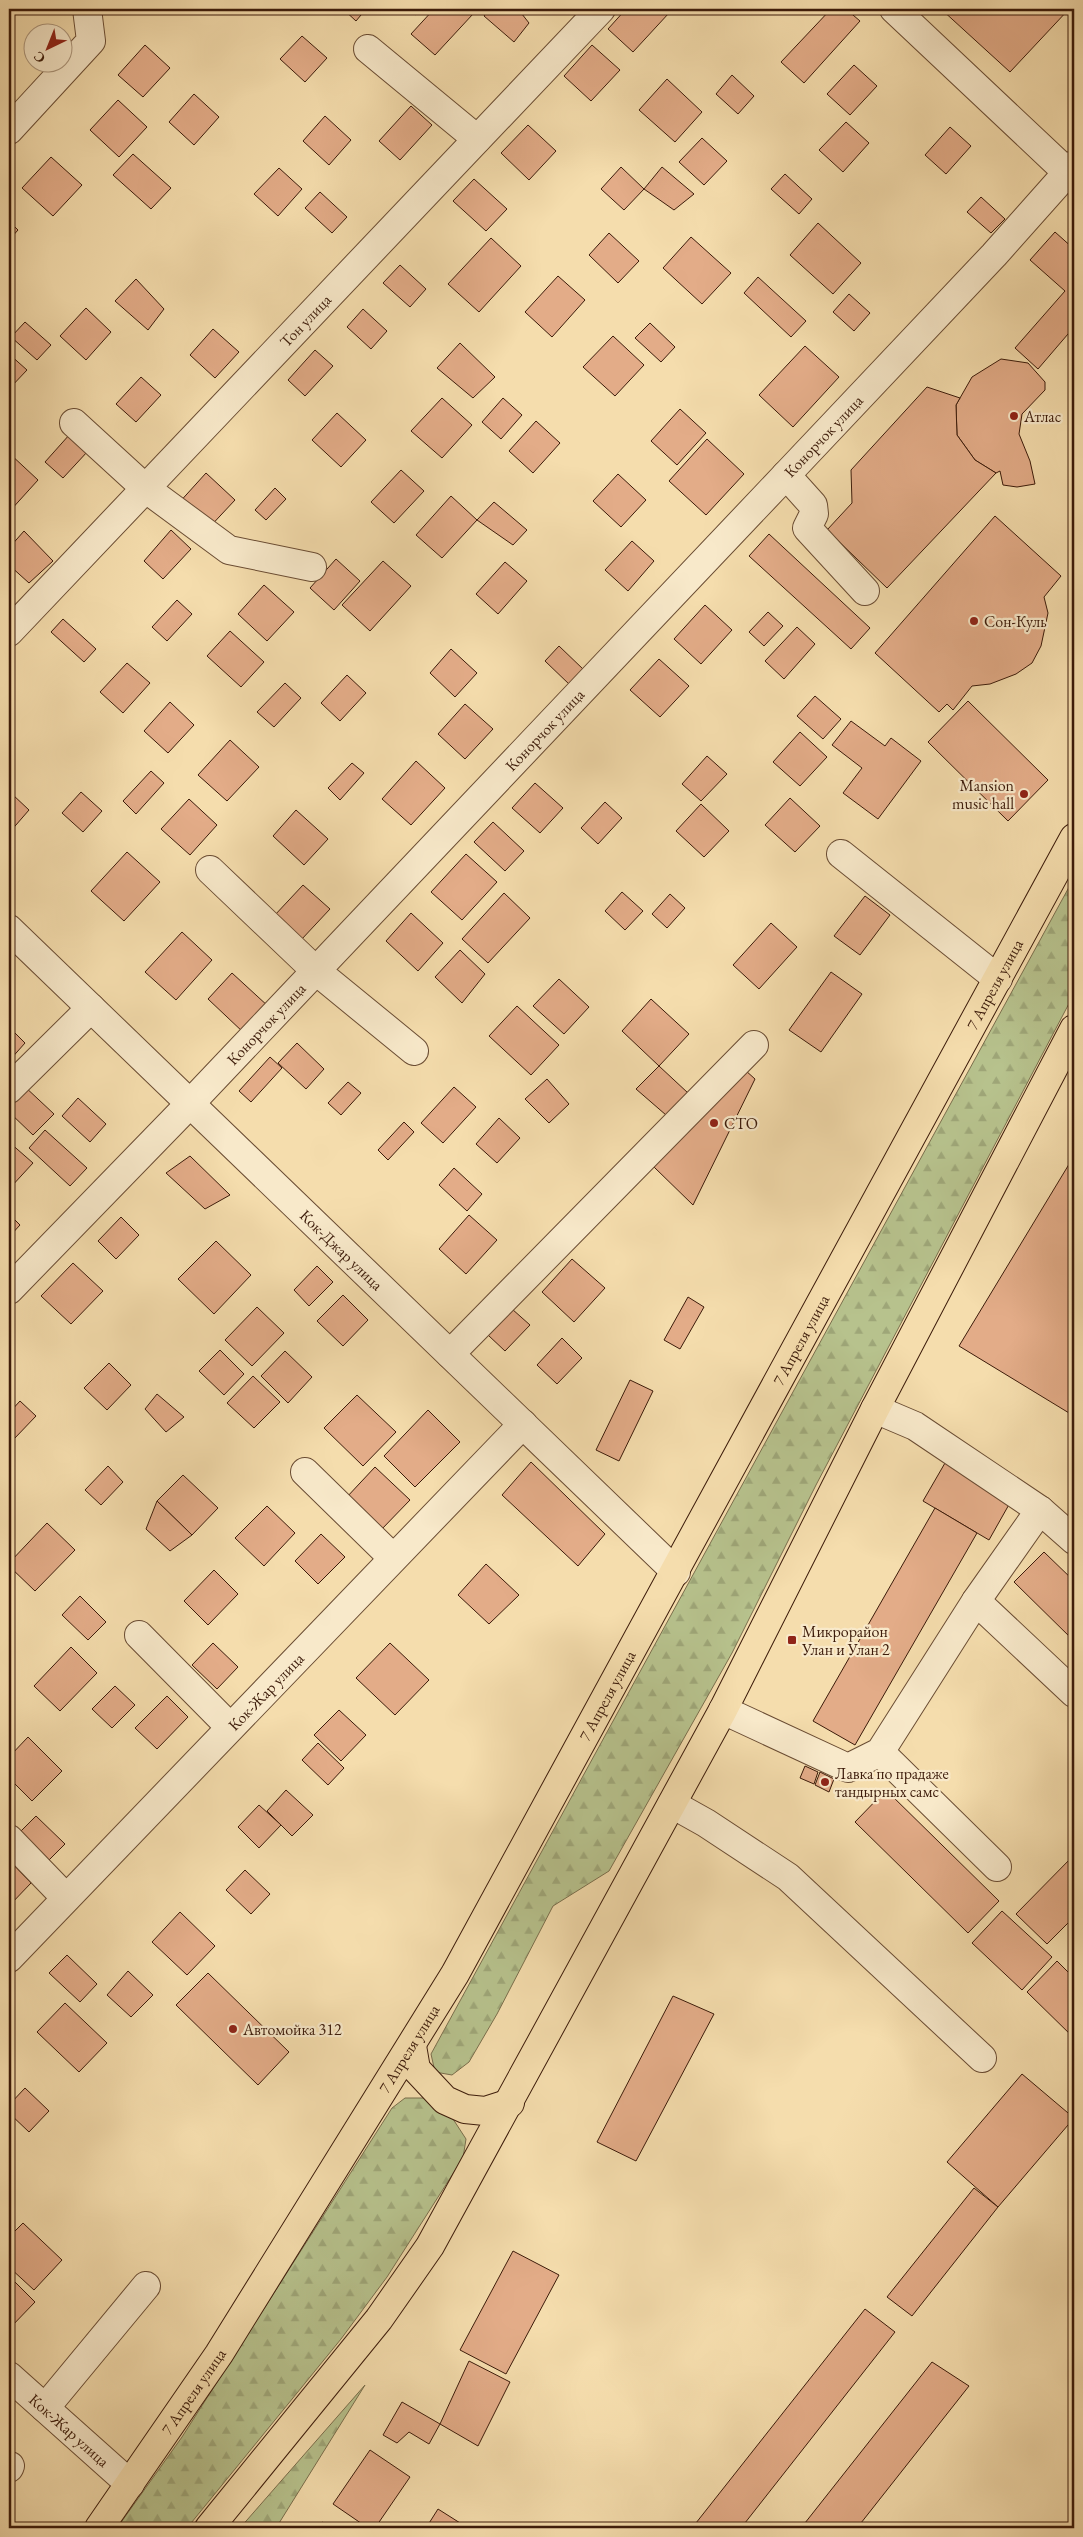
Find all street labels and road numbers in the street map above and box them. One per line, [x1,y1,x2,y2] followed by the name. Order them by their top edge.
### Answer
[275,289,336,352] street label: Тон улица
[779,390,868,482] street label: Конорчок улица
[501,684,589,776] street label: Конорчок улица
[962,935,1028,1033] street label: 7 Апреля улица
[222,978,311,1070] street label: Конорчок улица
[295,1205,388,1295] street label: Кок-Джар улица
[768,1290,834,1389] street label: 7 Апреля улица
[574,1646,641,1745] street label: 7 Апреля улица
[223,1648,309,1735] street label: Кок-Жар улица
[374,2000,445,2097] street label: 7 Апреля улица
[157,2344,231,2439] street label: 7 Апреля улица
[25,2389,114,2472] street label: Кок-Жар улица

